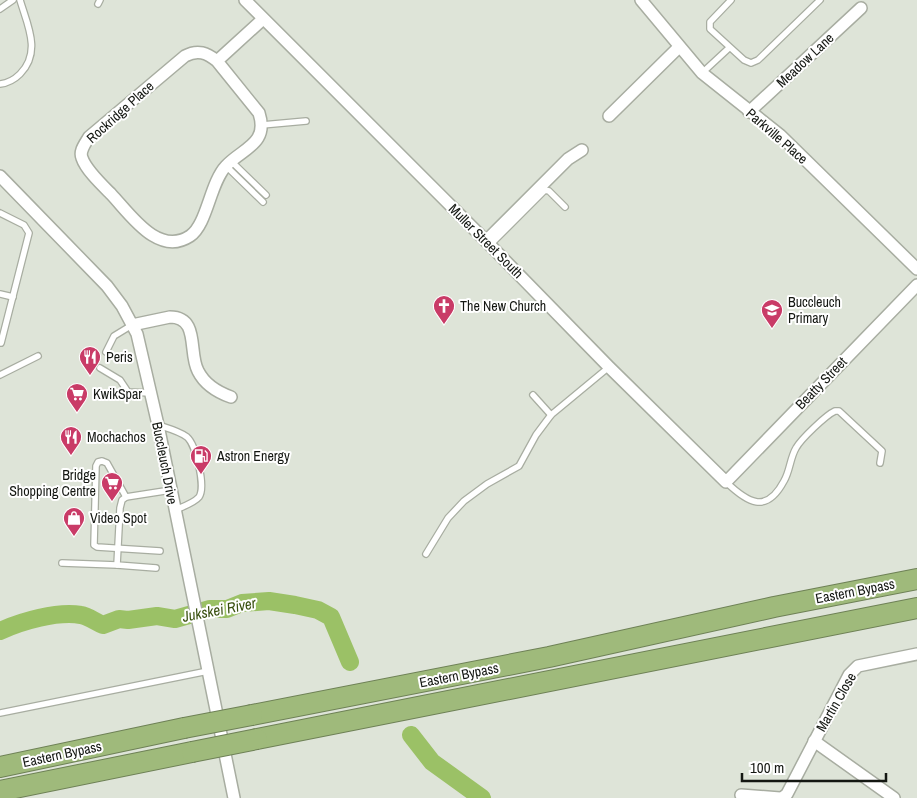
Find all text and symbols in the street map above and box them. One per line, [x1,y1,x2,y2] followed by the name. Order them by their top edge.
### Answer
[772,29,838,91] street label: Meadow Lane
[83,77,157,147] street label: Rockridge Place
[742,104,812,168] street label: Parkville Place
[445,200,527,282] street label: Muller Street South
[788,293,841,327] place label: Buccleuch Primary
[432,294,456,325] church icon: The New Church
[460,297,546,315] place label: The New Church
[760,298,784,329] school or university icon: Buccleuch Primary
[78,345,102,376] restaurant icon: Peris
[106,348,133,366] place label: Peris
[791,353,851,413] street label: Beatty Street
[65,382,89,413] supermarket icon: KwikSpar
[93,385,142,403] place label: KwikSpar
[148,420,182,506] street label: Buccleuch Drive
[59,425,83,456] restaurant icon: Mochachos
[87,428,146,446] place label: Mochachos
[189,444,213,475] fuel station icon: Astron Energy
[216,447,290,465] place label: Astron Energy
[9,466,96,500] place label: Bridge Shopping Centre
[100,471,124,502] supermarket icon: Bridge Shopping Centre
[62,506,86,537] shop icon: Video Spot
[90,509,147,527] place label: Video Spot
[814,574,896,608] street label: Eastern Bypass
[179,592,258,627] water label: Jukskei River
[418,658,500,692] street label: Eastern Bypass
[812,669,860,735] street label: Martin Close
[21,737,103,771] street label: Eastern Bypass
[742,750,886,782] scale bar
[750,757,784,778] text: 100 m

